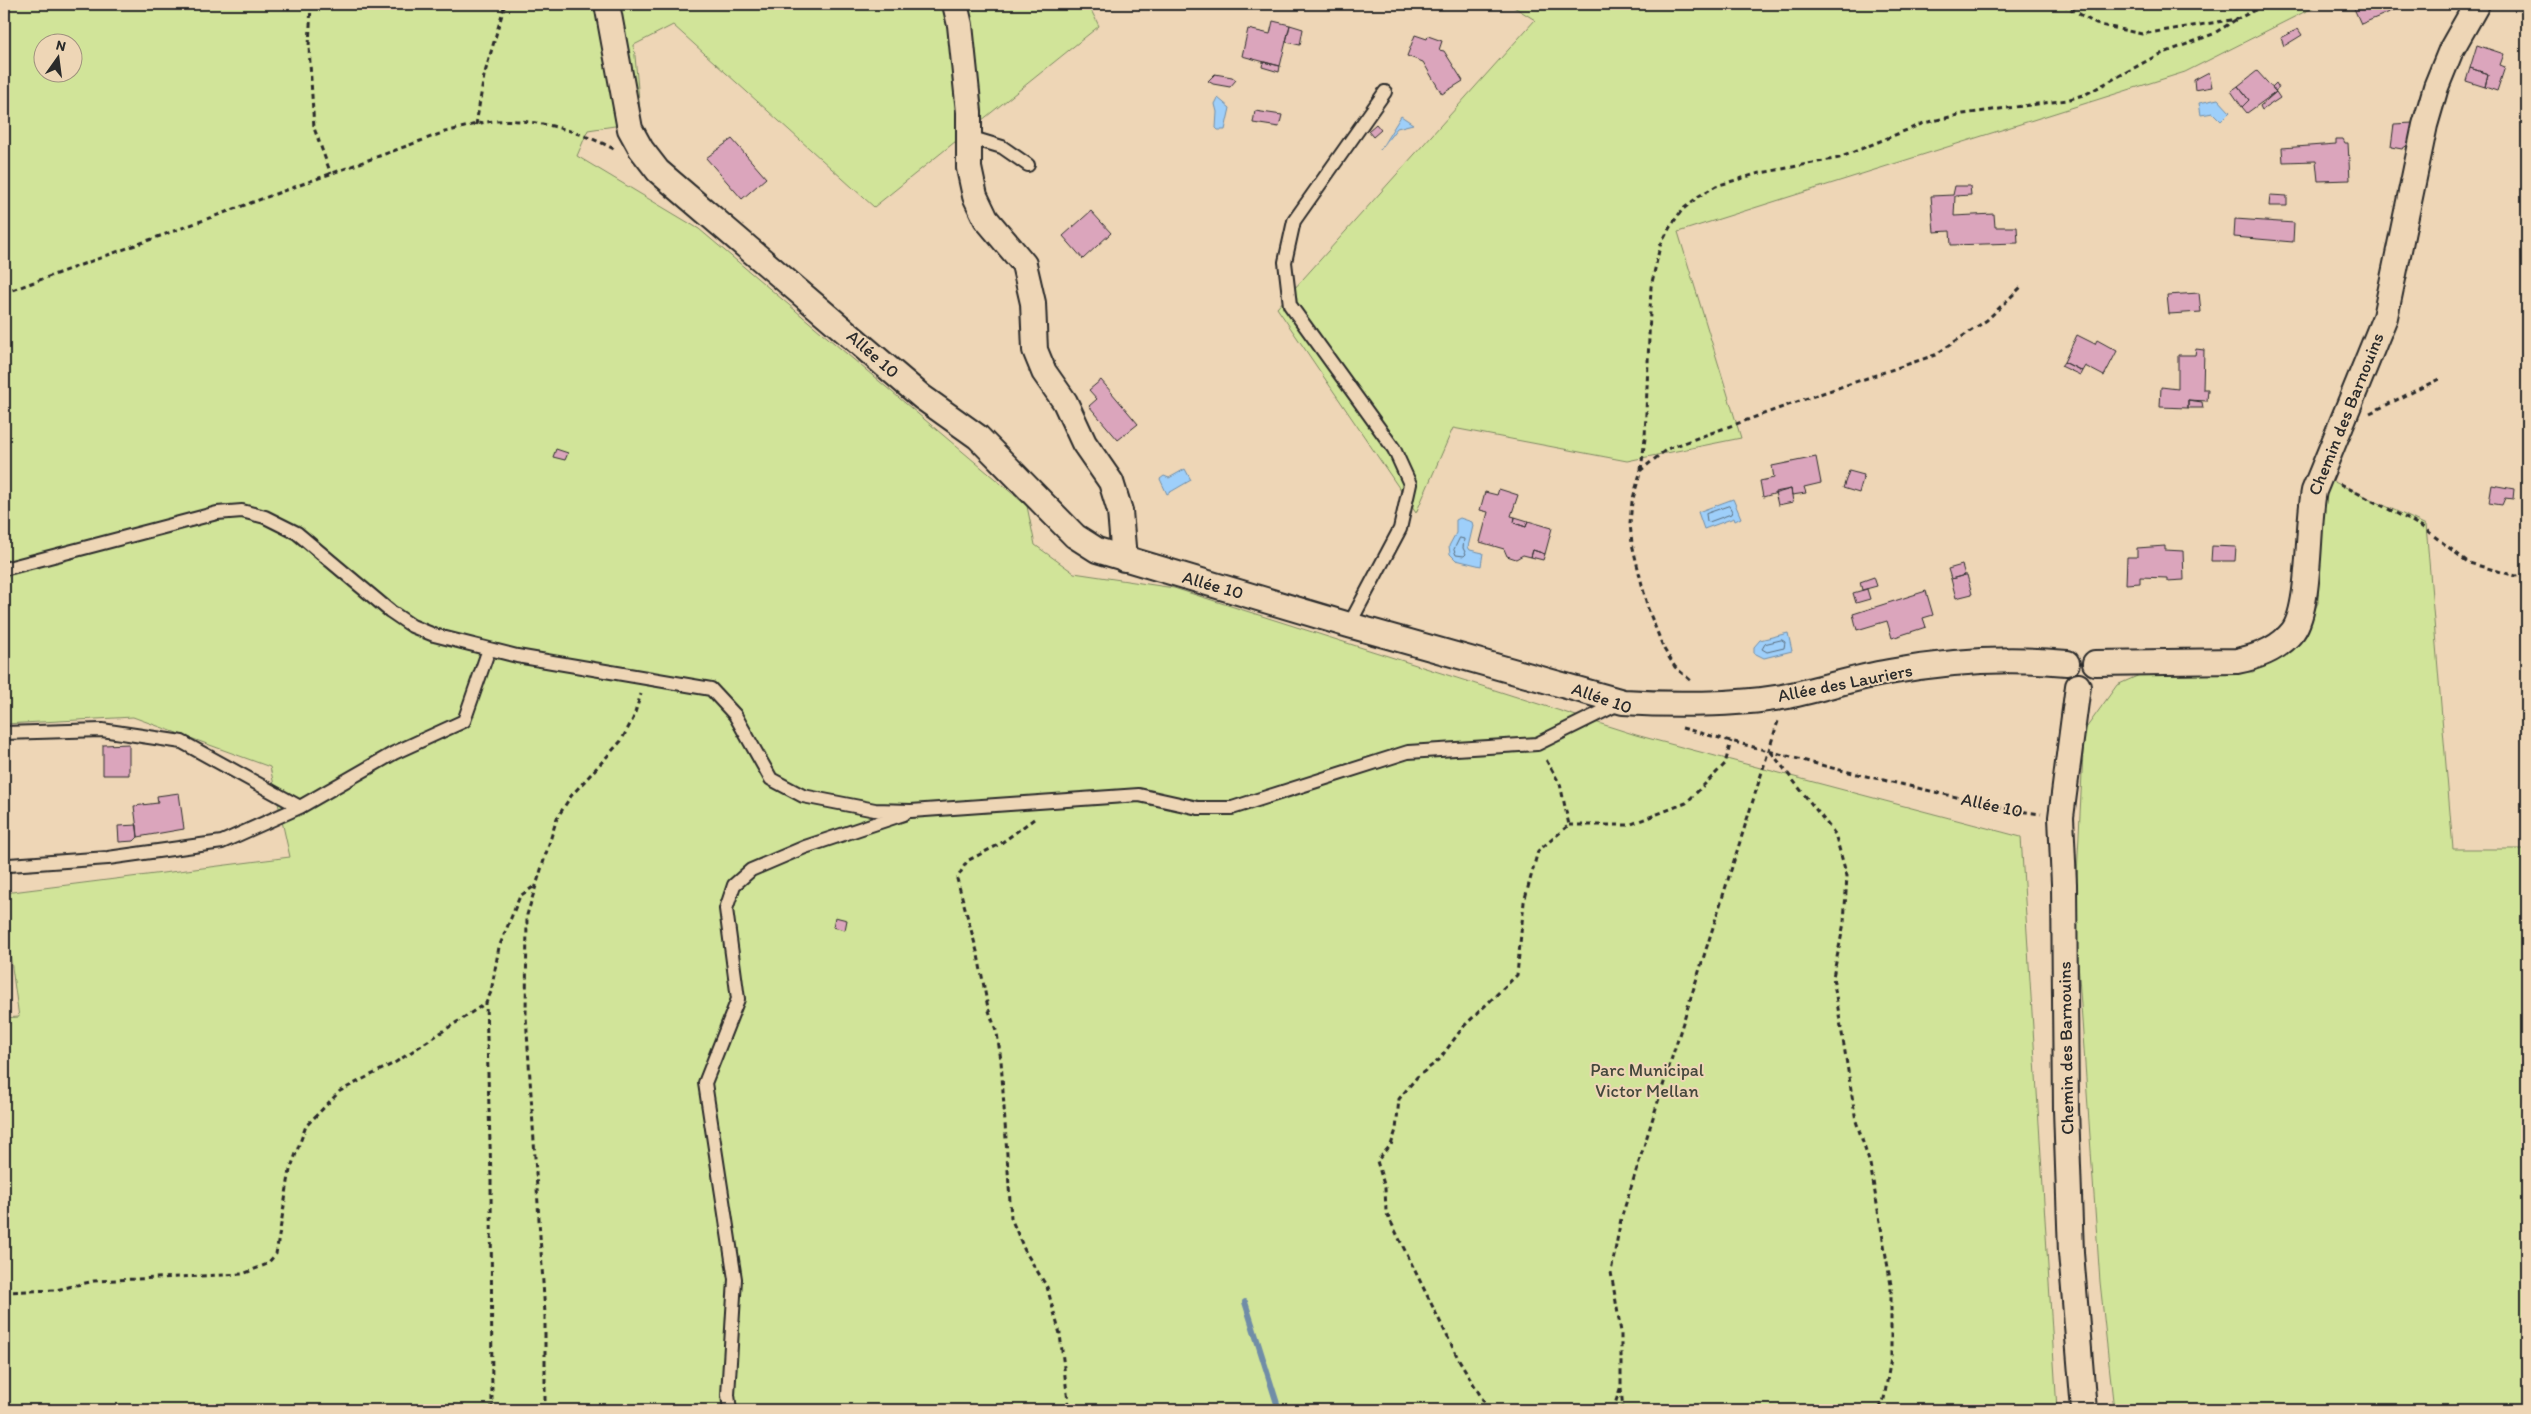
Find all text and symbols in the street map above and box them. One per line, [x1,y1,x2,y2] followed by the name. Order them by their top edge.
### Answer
[32,32,82,82] north arrow
[54,36,68,55] text: N
[842,325,904,383] street label: Allée 10
[2303,329,2389,499] street label: Chemin des Barnouins
[1180,566,1246,604] street label: Allée 10
[1776,659,1914,707] street label: Allée des Lauriers
[1569,677,1635,719] street label: Allée 10
[1959,788,2025,822] street label: Allée 10
[2053,961,2079,1135] street label: Chemin des Barnouins
[1590,1059,1704,1102] park label: Parc Municipal Victor Mellan

